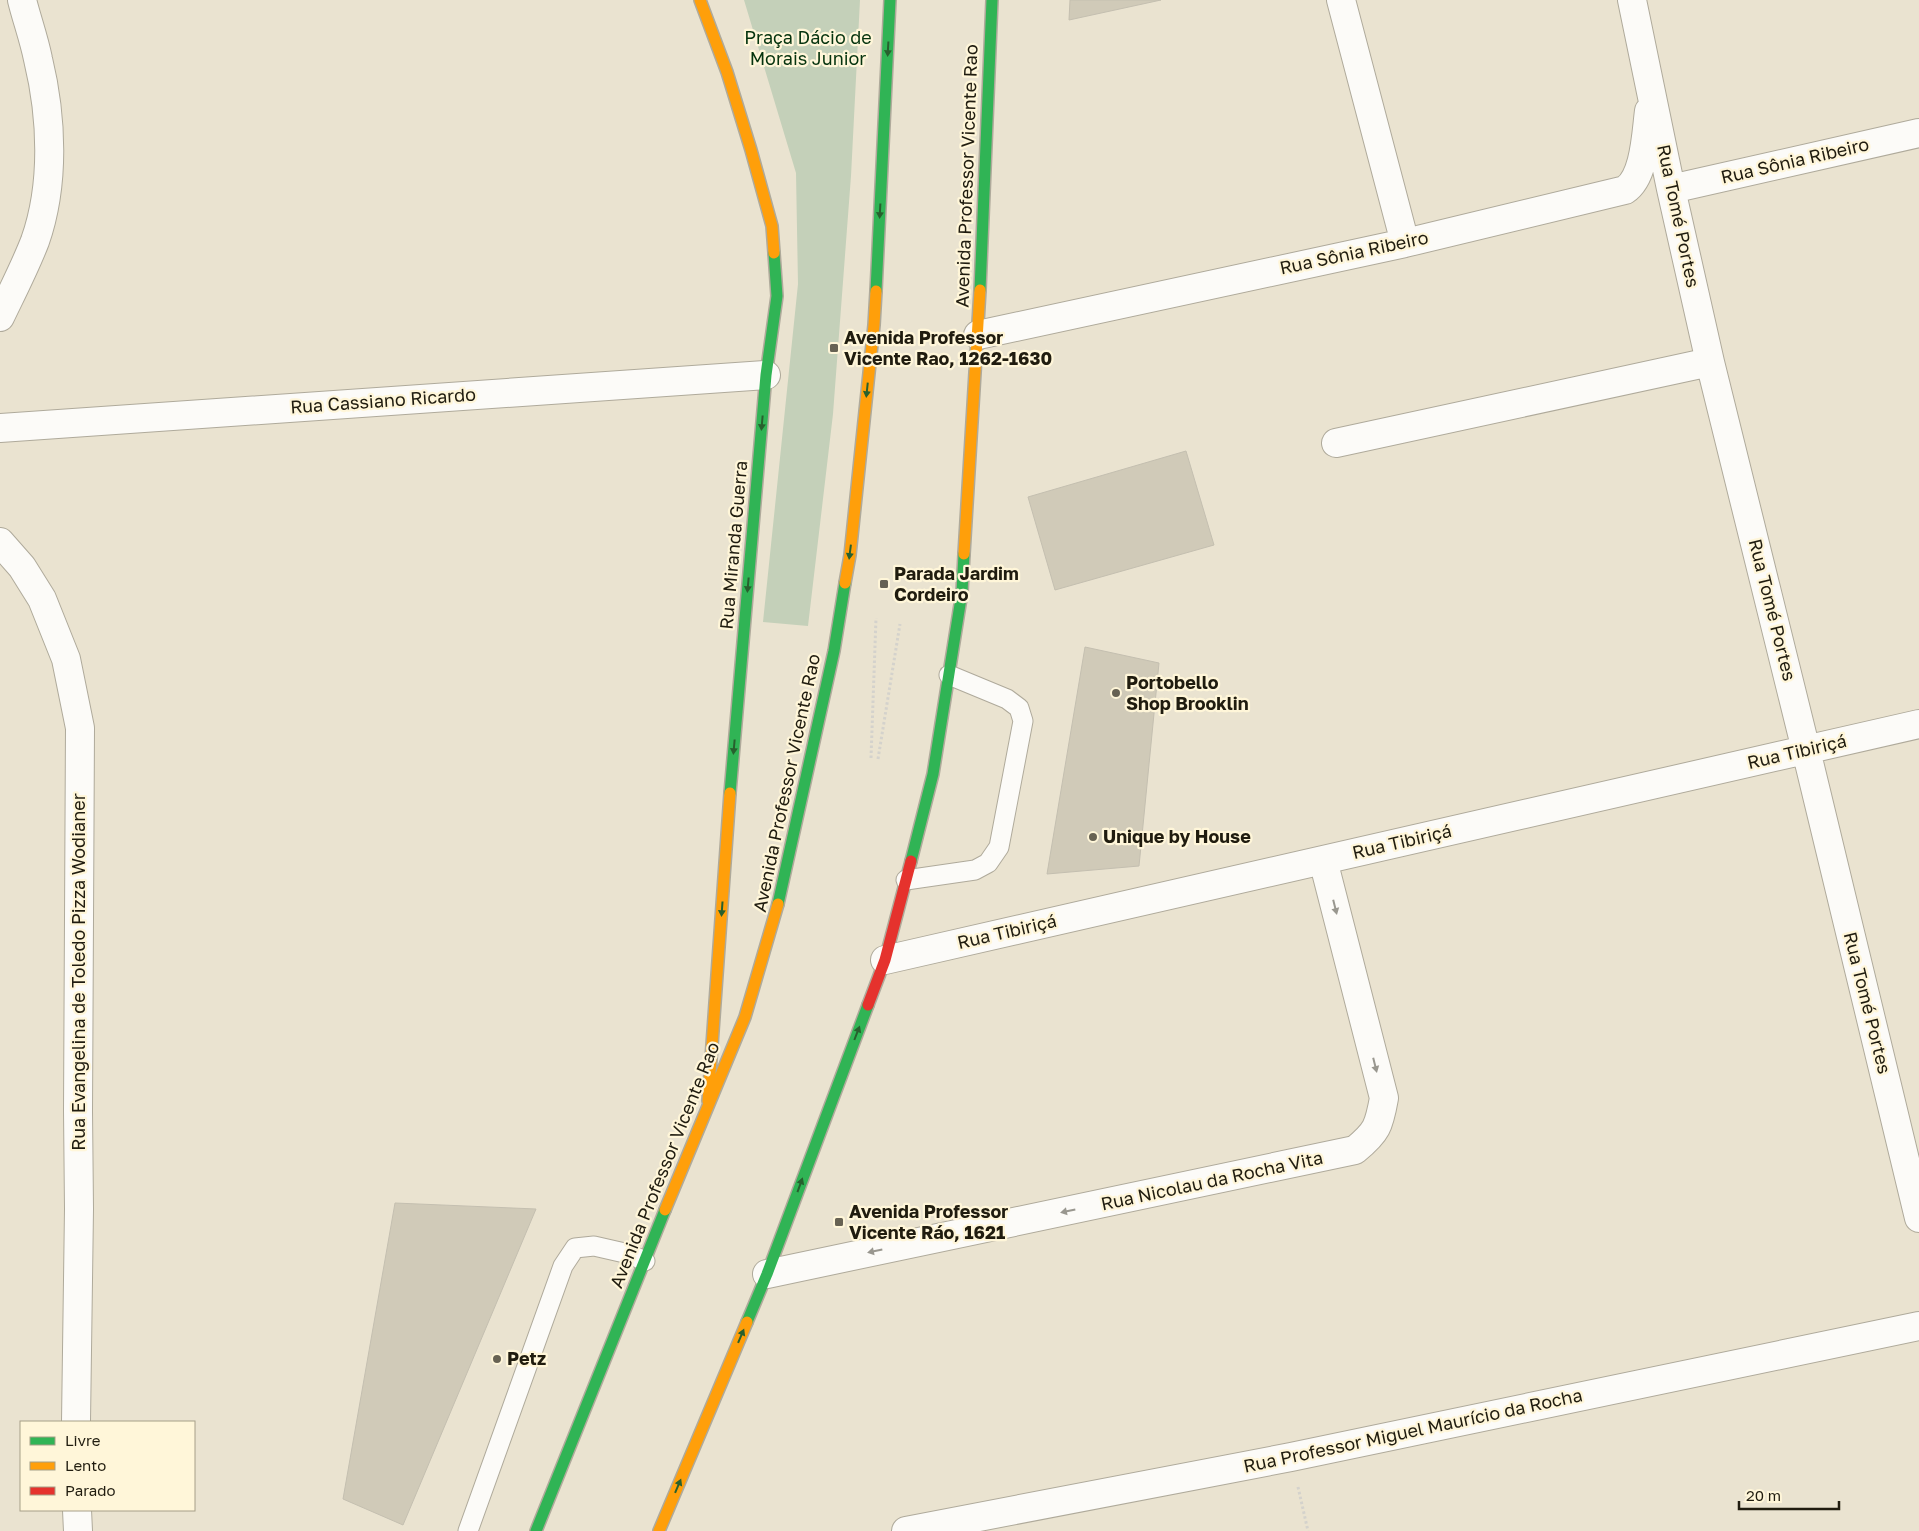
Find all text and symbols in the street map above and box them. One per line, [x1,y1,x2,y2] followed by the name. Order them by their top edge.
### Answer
[744,26,872,69] park label: Praça Dácio de Morais Junior
[883,41,891,57] one-way arrow
[950,44,982,308] street label: Avenida Professor Vicente Rao
[1719,132,1871,188] street label: Rua Sônia Ribeiro
[1653,142,1705,289] street label: Rua Tomé Portes
[875,203,883,219] one-way arrow
[1277,226,1430,279] street label: Rua Sônia Ribeiro
[844,326,1052,369] place label: Avenida Professor Vicente Rao, 1262-1630
[828,342,840,354] marker: Avenida Professor Vicente Rao, 1262-1630
[289,383,476,417] street label: Rua Cassiano Ricardo
[863,383,871,399] one-way arrow
[758,416,766,432] one-way arrow
[715,459,751,630] street label: Rua Miranda Guerra
[1745,536,1801,683] street label: Rua Tomé Portes
[846,544,854,560] one-way arrow
[894,562,1019,605] place label: Parada Jardim Cordeiro
[744,578,752,594] one-way arrow
[878,578,890,590] marker: Parada Jardim Cordeiro
[748,652,824,914] street label: Avenida Professor Vicente Rao
[1126,671,1249,714] place label: Portobello Shop Brooklin
[1110,687,1122,699] marker: Portobello Shop Brooklin
[1745,729,1849,773] street label: Rua Tibiriçá
[730,739,738,755] one-way arrow
[67,793,89,1151] street label: Rua Evangelina de Toledo Pizza Wodianer
[1350,819,1454,863] street label: Rua Tibiriçá
[1103,825,1251,847] place label: Unique by House
[1087,831,1099,843] marker: Unique by House
[1332,900,1340,915] one-way arrow
[717,901,725,917] one-way arrow
[955,909,1059,953] street label: Rua Tibiriçá
[1840,929,1896,1076] street label: Rua Tomé Portes
[853,1025,861,1040] one-way arrow
[605,1038,724,1291] street label: Avenida Professor Vicente Rao
[1371,1057,1379,1072] one-way arrow
[1099,1146,1325,1214] street label: Rua Nicolau da Rocha Vita
[796,1177,804,1192] one-way arrow
[849,1200,1008,1243] place label: Avenida Professor Vicente Ráo, 1621
[1061,1207,1076,1215] one-way arrow
[833,1216,845,1228] marker: Avenida Professor Vicente Ráo, 1621
[866,1248,882,1256] one-way arrow
[737,1329,745,1343] one-way arrow
[507,1347,546,1369] place label: Petz
[491,1353,503,1365] marker: Petz
[1241,1383,1584,1477] street label: Rua Professor Miguel Maurício da Rocha
[20,1421,195,1511] legend
[65,1431,101,1449] text: Livre
[65,1456,106,1474] text: Lento
[1739,1478,1839,1510] scale bar
[674,1479,682,1493] one-way arrow
[65,1481,116,1499] text: Parado
[1746,1486,1781,1504] text: 20 m

